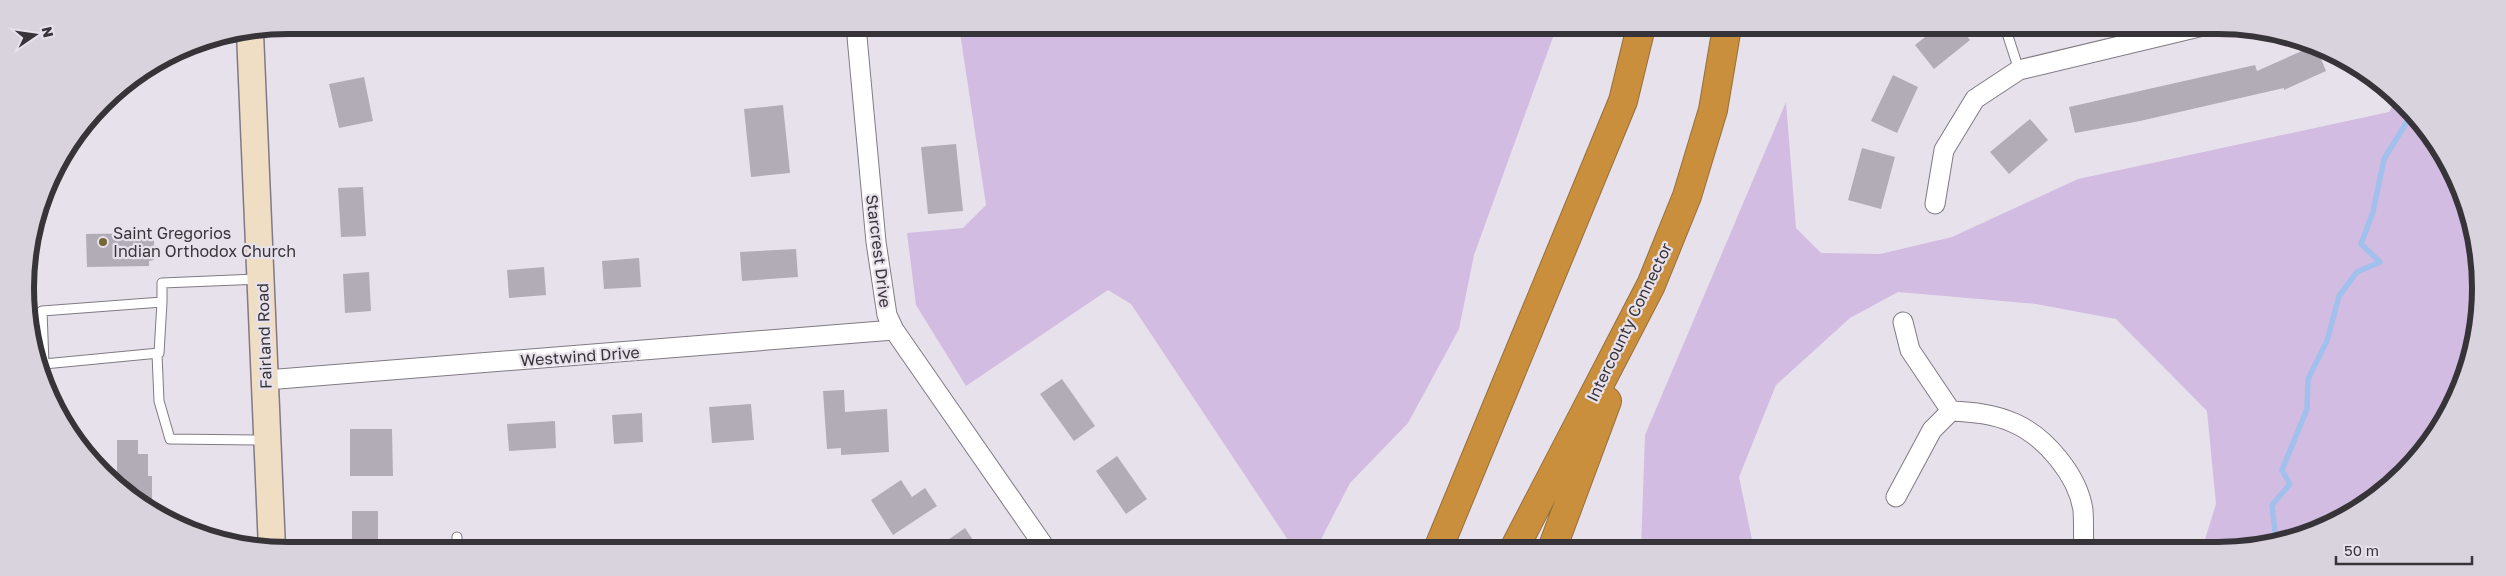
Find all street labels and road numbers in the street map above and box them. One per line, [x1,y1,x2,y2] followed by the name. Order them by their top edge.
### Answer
[862,193,896,309] street label: Starcrest Drive
[1582,239,1676,405] street label: Intercounty Connector
[252,283,276,389] street label: Fairland Road
[520,342,640,370] street label: Westwind Drive

